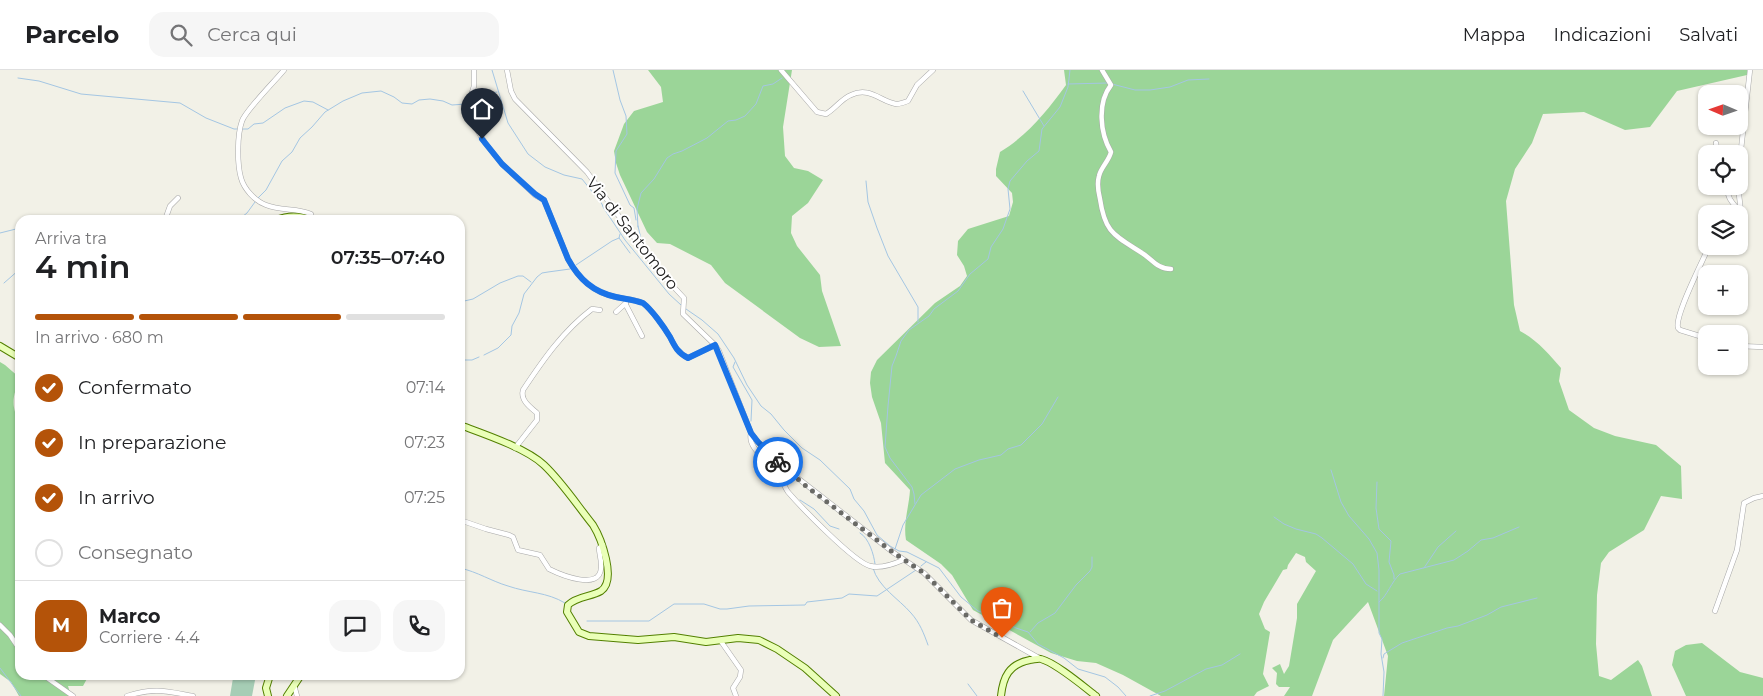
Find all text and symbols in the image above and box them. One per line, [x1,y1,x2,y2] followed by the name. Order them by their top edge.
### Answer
[149,12,499,57] search box
[25,20,119,49] text: Parcelo
[167,21,195,49] icon: search
[207,23,297,46] text: Cerca qui
[1463,24,1526,46] text: Mappa
[1554,24,1651,46] text: Indicazioni
[1679,24,1738,46] text: Salvati
[1698,85,1748,135] north arrow
[1698,85,1748,375] map controls
[461,88,503,139] pin
[468,95,496,123] icon: home
[1698,145,1748,195] button: locate
[583,173,682,293] street label: Via di Santomoro
[1698,205,1748,255] button: layers
[35,229,107,248] text: Arriva tra
[331,246,445,269] text: 07:35–07:40
[35,247,130,286] text: 4 min
[1698,265,1748,315] button: +
[1698,325,1748,375] button: −
[35,328,164,347] text: In arrivo · 680 m
[35,374,63,402] icon: check
[78,376,192,399] text: Confermato
[406,378,445,397] text: 07:14
[35,429,63,457] icon: check
[78,431,226,454] text: In preparazione
[404,433,445,452] text: 07:23
[753,437,803,487] courier
[764,448,792,476] icon: bike
[35,484,63,512] icon: check
[78,486,155,509] text: In arrivo
[404,488,445,507] text: 07:25
[78,541,193,564] text: Consegnato
[981,587,1023,638] pin
[988,594,1016,622] icon: bag
[329,600,381,652] button: chat
[393,600,445,652] button: phone
[99,605,160,628] text: Marco
[52,614,70,637] text: M
[99,628,200,647] text: Corriere · 4.4

